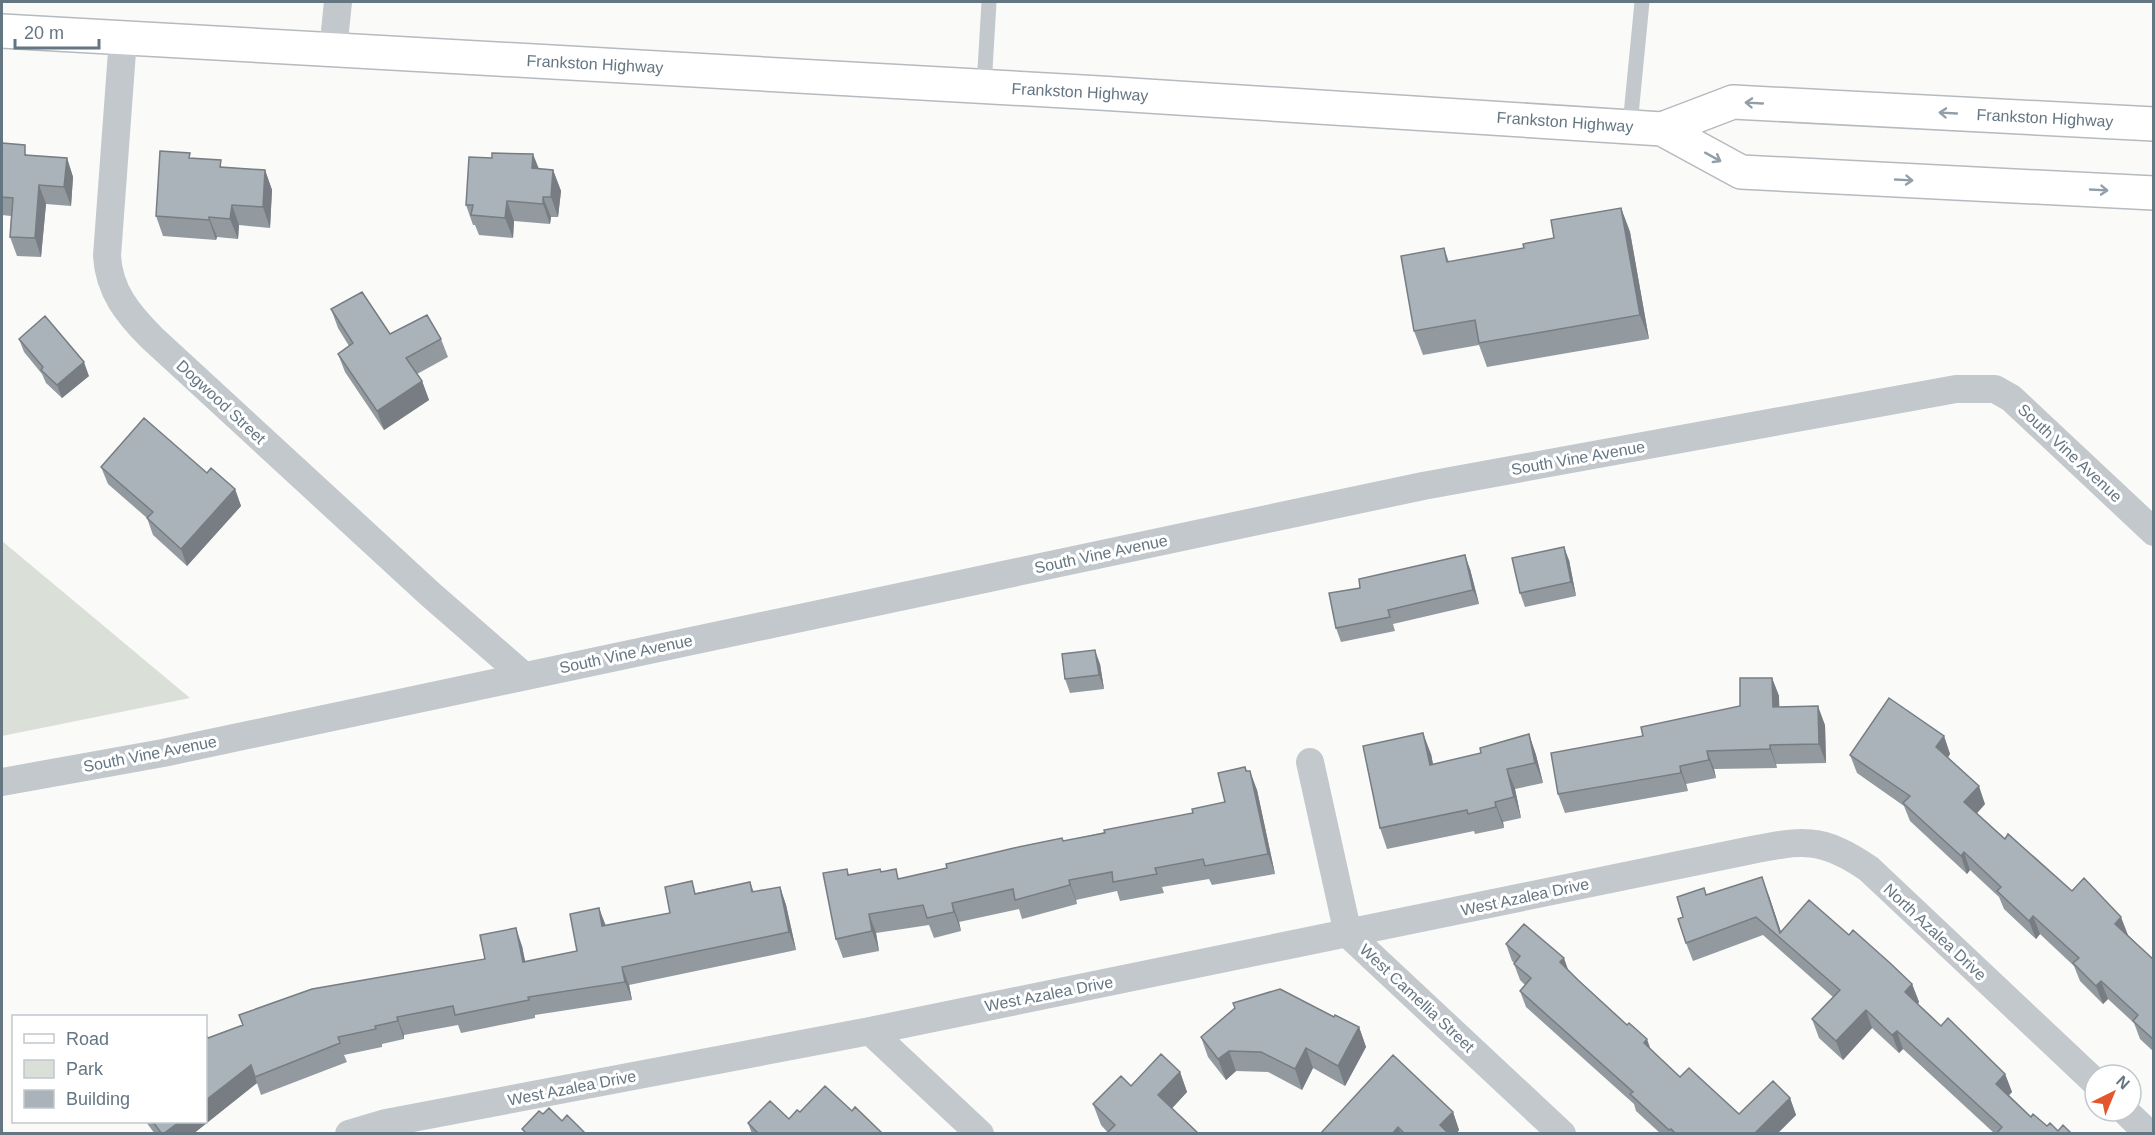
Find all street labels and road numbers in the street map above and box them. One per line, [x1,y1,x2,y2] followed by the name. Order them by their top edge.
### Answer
[526,52,664,76] street label: Frankston Highway
[1011,80,1149,104] street label: Frankston Highway
[1976,106,2114,130] street label: Frankston Highway
[1496,109,1634,135] street label: Frankston Highway
[173,357,269,448] street label: Dogwood Street
[2015,401,2125,506] street label: South Vine Avenue
[1510,438,1646,478] street label: South Vine Avenue
[1033,532,1169,576] street label: South Vine Avenue
[558,632,694,676] street label: South Vine Avenue
[82,733,218,775] street label: South Vine Avenue
[1459,875,1591,919] street label: West Azalea Drive
[1880,880,1990,984] street label: North Azalea Drive
[1356,941,1478,1056] street label: West Camellia Street
[983,973,1115,1015] street label: West Azalea Drive
[506,1067,638,1109] street label: West Azalea Drive

